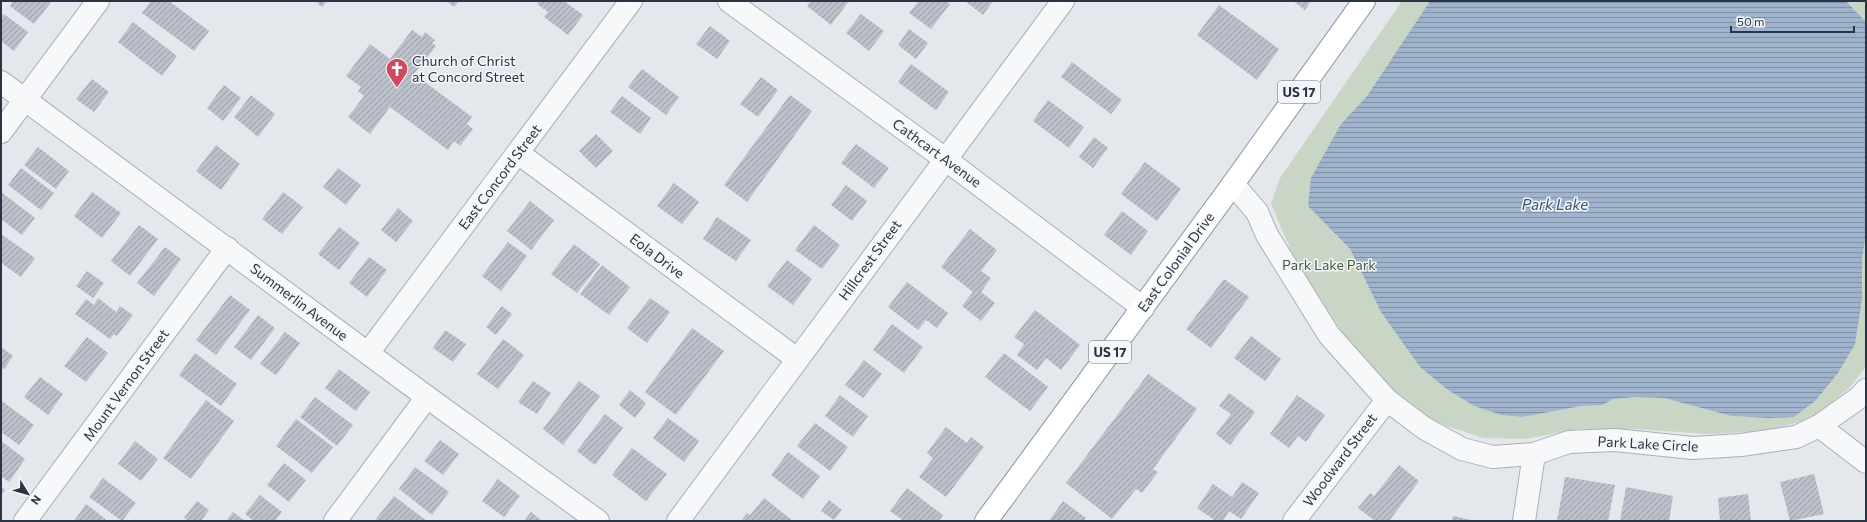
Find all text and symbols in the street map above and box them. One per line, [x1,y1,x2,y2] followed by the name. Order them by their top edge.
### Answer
[1731,8,1854,34] scale bar
[1737,14,1765,28] text: 50 m
[412,52,525,85] place label: Church of Christ at Concord Street
[384,56,410,89] church icon: Church of Christ at Concord Street
[1278,81,1320,103] road number: US 17
[890,115,985,191] street label: Cathcart Avenue
[454,121,545,233] street label: East Concord Street
[1522,195,1588,213] water label: Park Lake
[1134,208,1218,315] street label: East Colonial Drive
[835,216,905,303] street label: Hillcrest Street
[627,230,688,282] street label: Eola Drive
[1282,256,1376,273] park label: Park Lake Park
[247,259,352,344] street label: Summerlin Avenue
[79,325,172,444] street label: Mount Vernon Street
[1089,341,1131,363] road number: US 17
[1299,410,1380,510] street label: Woodward Street
[1597,432,1699,455] street label: Park Lake Circle
[8,474,48,514] north arrow
[29,493,44,508] text: N

